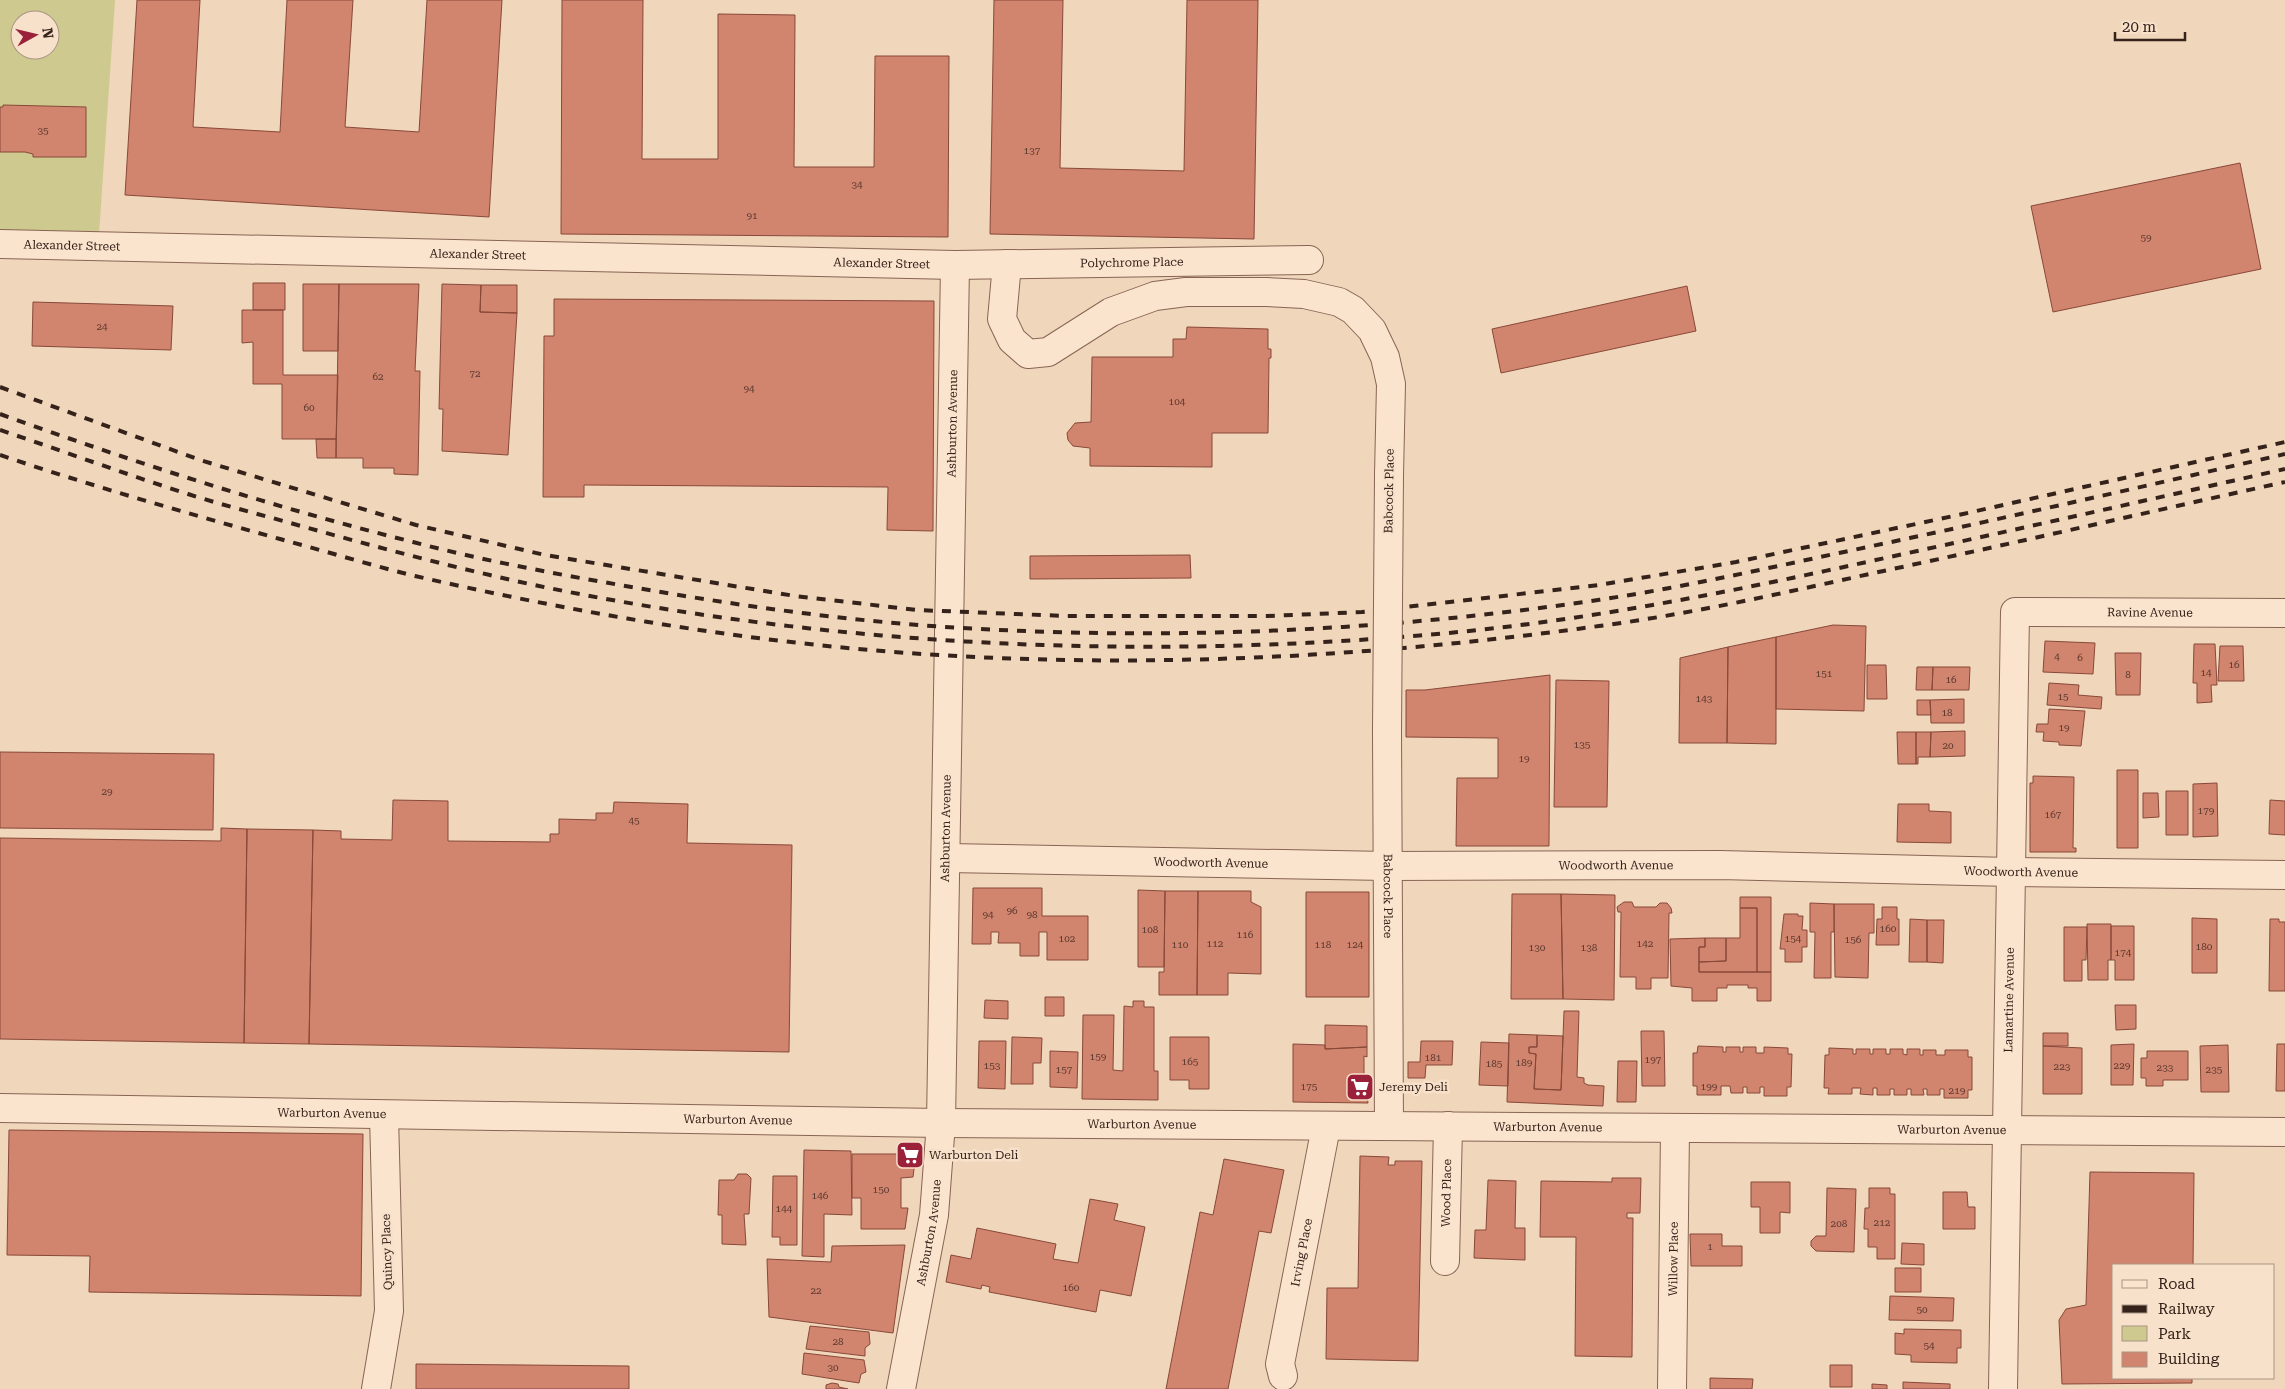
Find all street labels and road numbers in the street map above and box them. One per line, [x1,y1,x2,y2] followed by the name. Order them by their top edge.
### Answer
[24,238,121,254] street label: Alexander Street
[429,246,527,263] street label: Alexander Street
[833,255,931,271] street label: Alexander Street
[1080,255,1184,270] street label: Polychrome Place
[945,369,960,477] street label: Ashburton Avenue
[1381,448,1397,533] street label: Babcock Place
[2107,605,2193,620] street label: Ravine Avenue
[938,774,954,882] street label: Ashburton Avenue
[1381,854,1395,939] street label: Babcock Place
[1153,855,1269,871] street label: Woodworth Avenue
[1559,858,1674,872] street label: Woodworth Avenue
[1963,864,2079,880] street label: Woodworth Avenue
[2001,947,2017,1053] street label: Lamartine Avenue
[277,1105,387,1121] street label: Warburton Avenue
[683,1112,793,1128] street label: Warburton Avenue
[1087,1117,1197,1132] street label: Warburton Avenue
[1493,1120,1603,1134] street label: Warburton Avenue
[1897,1122,2007,1137] street label: Warburton Avenue
[1439,1158,1454,1227] street label: Wood Place
[914,1178,944,1287] street label: Ashburton Avenue
[379,1213,395,1290] street label: Quincy Place
[1288,1217,1315,1288] street label: Irving Place
[1666,1221,1681,1296] street label: Willow Place

